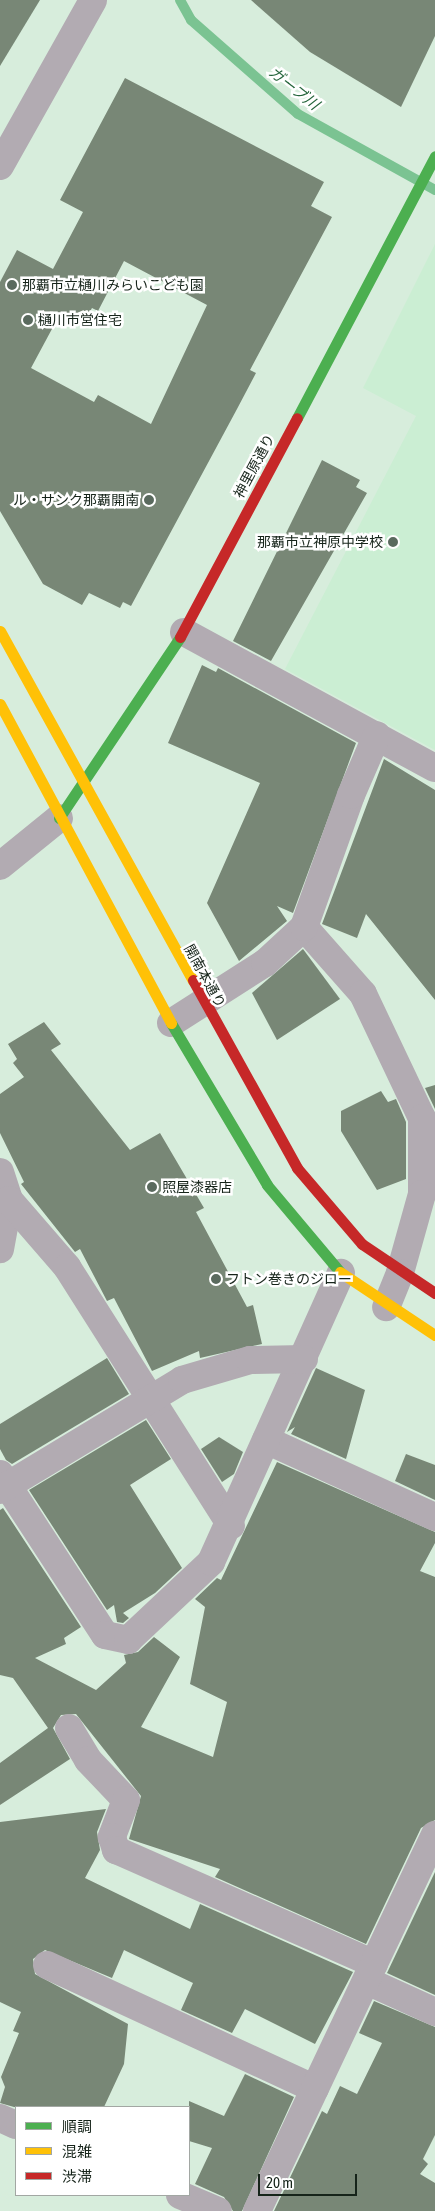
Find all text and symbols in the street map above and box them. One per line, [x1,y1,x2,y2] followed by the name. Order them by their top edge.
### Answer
[265,62,323,114] water label: ガーブ川
[22,277,204,293] place label: 那覇市立樋川みらいこども園
[6,279,18,291] marker: 那覇市立樋川みらいこども園
[38,312,122,328] place label: 樋川市営住宅
[22,314,34,326] marker: 樋川市営住宅
[230,431,278,501] street label: 神里原通り
[13,492,139,508] place label: ル・サンク那覇開南
[143,494,155,506] marker: ル・サンク那覇開南
[257,534,383,550] place label: 那覇市立神原中学校
[387,536,399,548] marker: 那覇市立神原中学校
[181,941,229,1011] street label: 開南本通り
[162,1179,232,1195] place label: 照屋漆器店
[146,1181,158,1193] marker: 照屋漆器店
[226,1271,352,1287] place label: フトン巻きのジロー
[210,1273,222,1285] marker: フトン巻きのジロー
[15,2106,190,2196] legend
[62,2118,92,2135] text: 順調
[62,2143,92,2160] text: 混雑
[260,2164,359,2196] scale bar
[62,2168,92,2185] text: 渋滞
[266,2174,293,2191] text: 20 m

